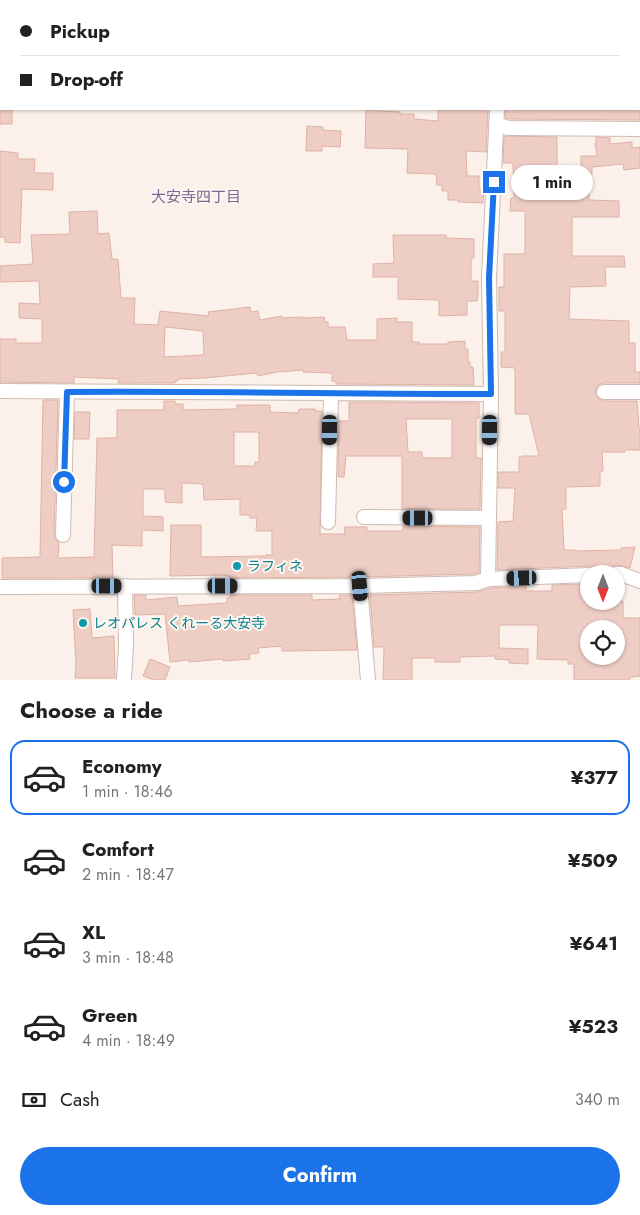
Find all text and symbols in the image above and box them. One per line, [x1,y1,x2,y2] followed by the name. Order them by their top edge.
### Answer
[50,18,110,45] text: Pickup
[50,66,123,93] text: Drop-off
[512,164,594,200] callout: 1 min
[483,171,505,193] route end
[532,171,572,194] text: 1 min
[151,186,241,208] district label: 大安寺四丁目
[322,415,337,445] car
[482,415,497,445] car
[53,471,75,493] route start
[403,511,433,526] car
[247,556,303,576] place label: ラフィネ
[231,560,243,572] marker: ラフィネ
[580,565,625,610] north arrow
[580,565,625,665] map controls
[351,570,368,602] car
[506,570,537,586] car
[92,579,122,594] car
[208,579,238,594] car
[93,613,265,633] place label: レオパレス くれーる大安寺
[77,617,89,629] marker: レオパレス くれーる大安寺
[580,620,625,665] button: locate
[20,694,163,726] text: Choose a ride
[82,753,162,780] text: Economy
[22,755,67,800] icon: car
[571,764,618,791] text: ¥377
[82,780,173,803] text: 1 min · 18:46
[82,836,154,863] text: Comfort
[22,838,67,883] icon: car
[568,847,618,874] text: ¥509
[82,863,174,886] text: 2 min · 18:47
[82,919,105,946] text: XL
[22,921,67,966] icon: car
[570,930,618,957] text: ¥641
[82,946,174,969] text: 3 min · 18:48
[82,1002,138,1029] text: Green
[22,1004,67,1049] icon: car
[569,1013,618,1040] text: ¥523
[82,1029,175,1052] text: 4 min · 18:49
[20,1086,48,1114] icon: cash
[60,1086,100,1113] text: Cash
[575,1088,620,1111] text: 340 m
[20,1147,620,1205] button: Confirm

